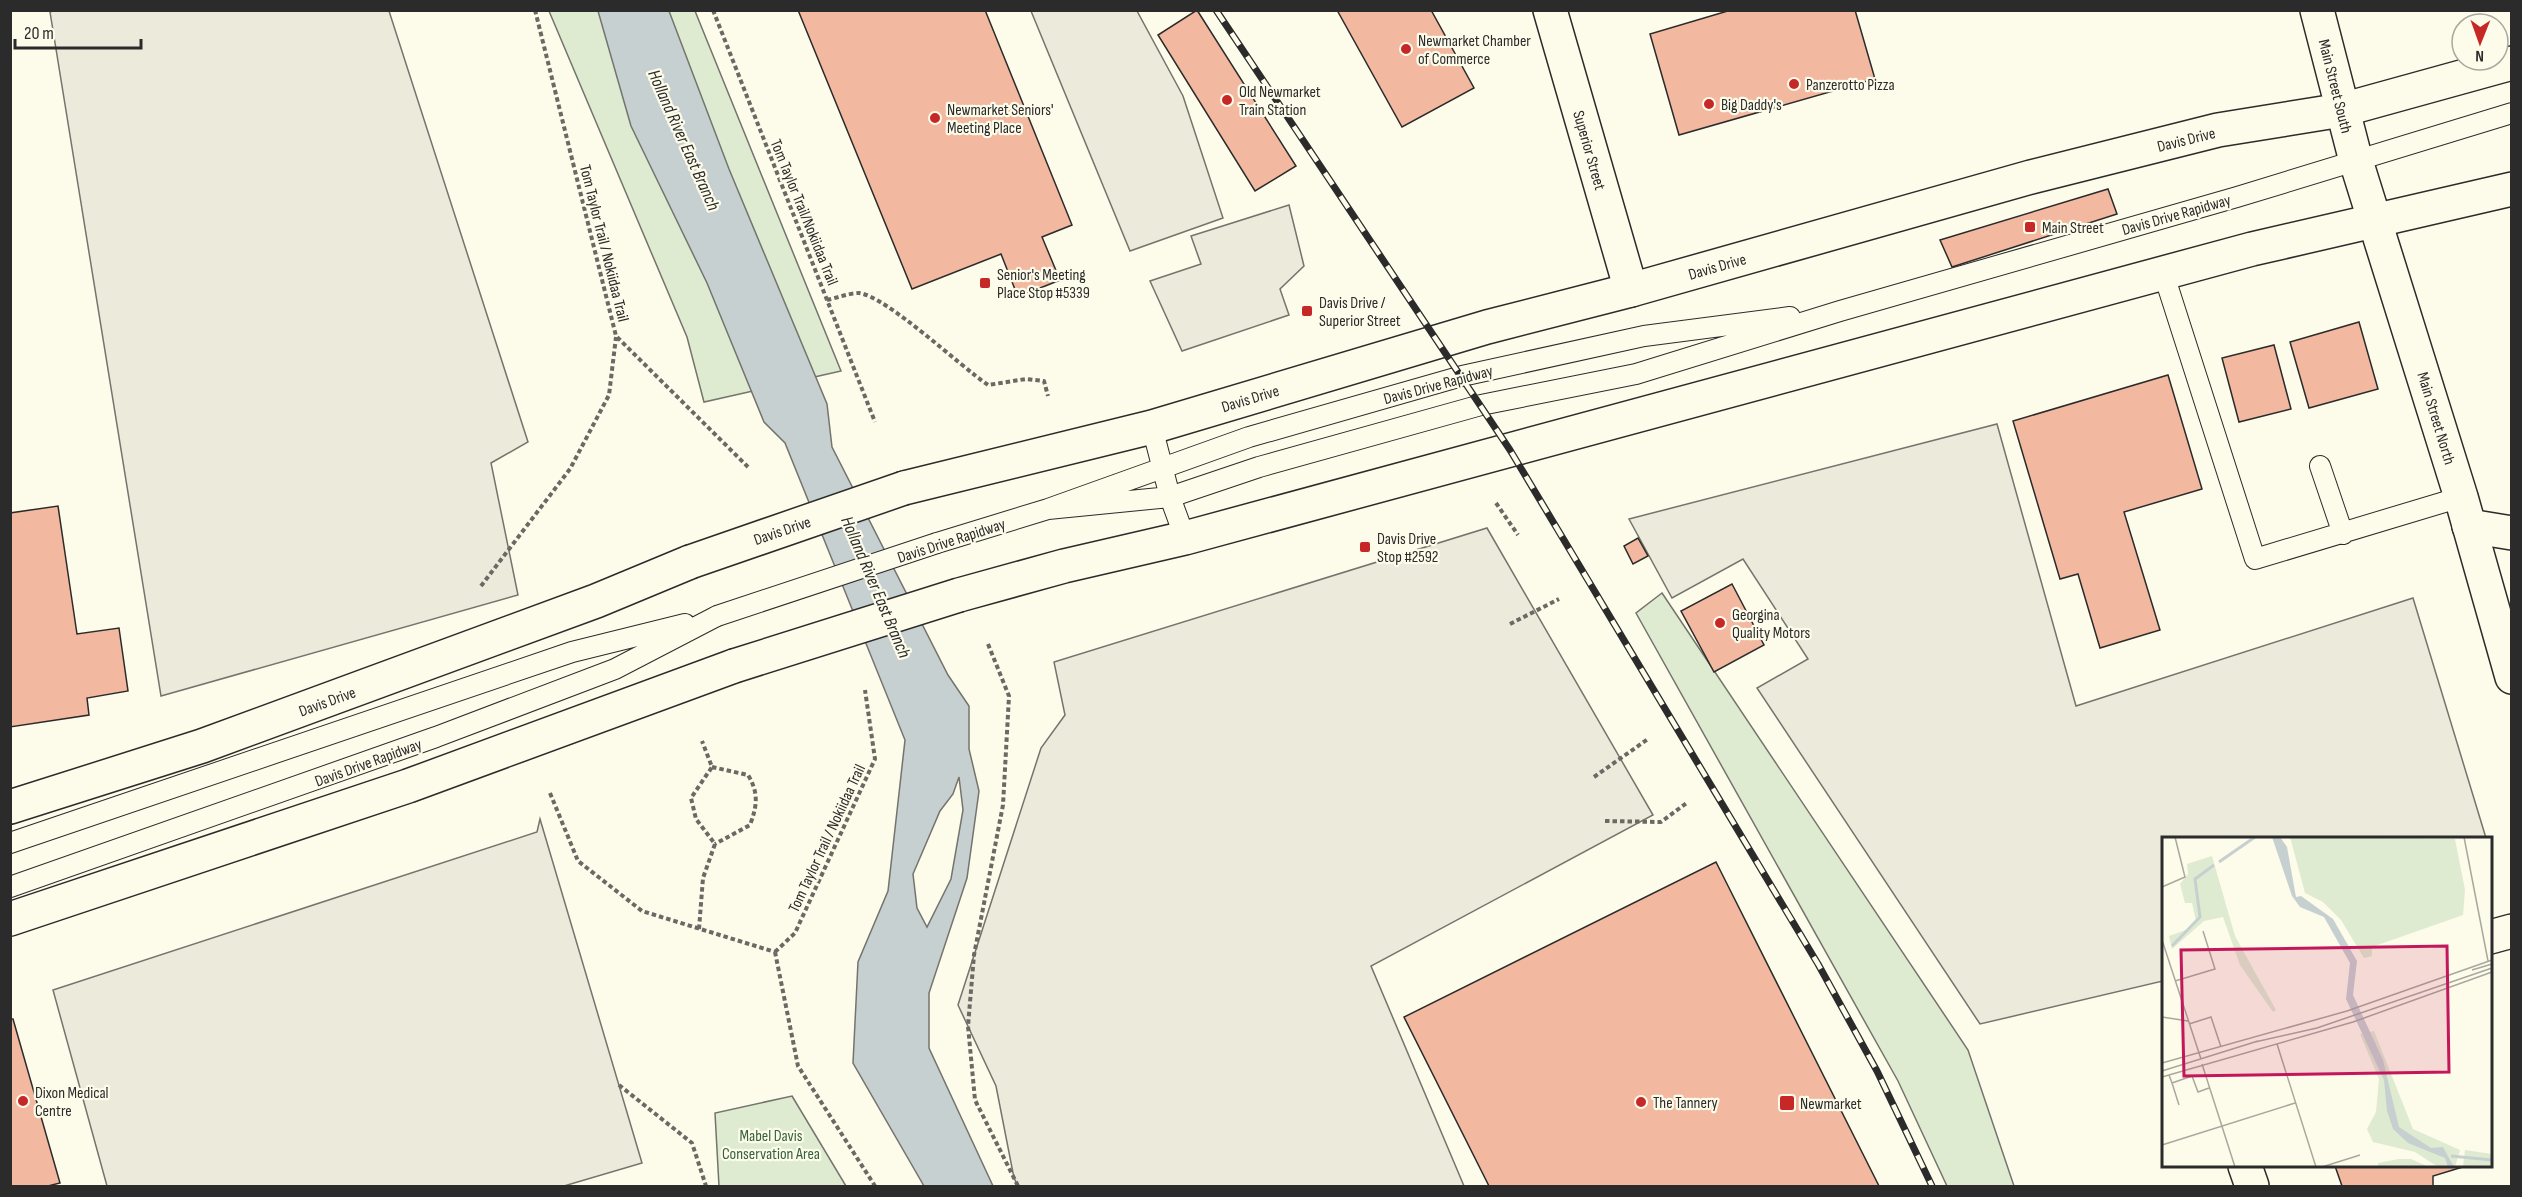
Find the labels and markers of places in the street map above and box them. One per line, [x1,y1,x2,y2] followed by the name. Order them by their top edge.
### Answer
[1418,32,1531,69] place label: Newmarket Chamber of Commerce
[1399,42,1413,56] marker: Newmarket Chamber of Commerce
[1806,76,1895,95] place label: Panzerotto Pizza
[1787,77,1801,91] marker: Panzerotto Pizza
[1239,83,1321,120] place label: Old Newmarket Train Station
[1220,93,1234,107] marker: Old Newmarket Train Station
[1721,96,1782,115] place label: Big Daddy's
[1702,97,1716,111] marker: Big Daddy's
[947,101,1054,138] place label: Newmarket Seniors' Meeting Place
[928,111,942,125] marker: Newmarket Seniors' Meeting Place
[2042,219,2104,238] place label: Main Street
[2023,220,2037,234] marker: Main Street
[997,266,1090,303] place label: Senior's Meeting Place Stop #5339
[978,276,992,290] marker: Senior's Meeting Place Stop #5339
[1319,294,1401,331] place label: Davis Drive / Superior Street
[1300,304,1314,318] marker: Davis Drive / Superior Street
[1377,530,1438,567] place label: Davis Drive Stop #2592
[1358,540,1372,554] marker: Davis Drive Stop #2592
[1732,606,1811,643] place label: Georgina Quality Motors
[1713,616,1727,630] marker: Georgina Quality Motors
[35,1084,109,1121] place label: Dixon Medical Centre
[16,1094,30,1108] marker: Dixon Medical Centre
[1653,1094,1718,1113] place label: The Tannery
[1778,1094,1796,1112] marker: Newmarket
[1634,1095,1648,1109] marker: The Tannery
[1800,1095,1862,1114] place label: Newmarket

